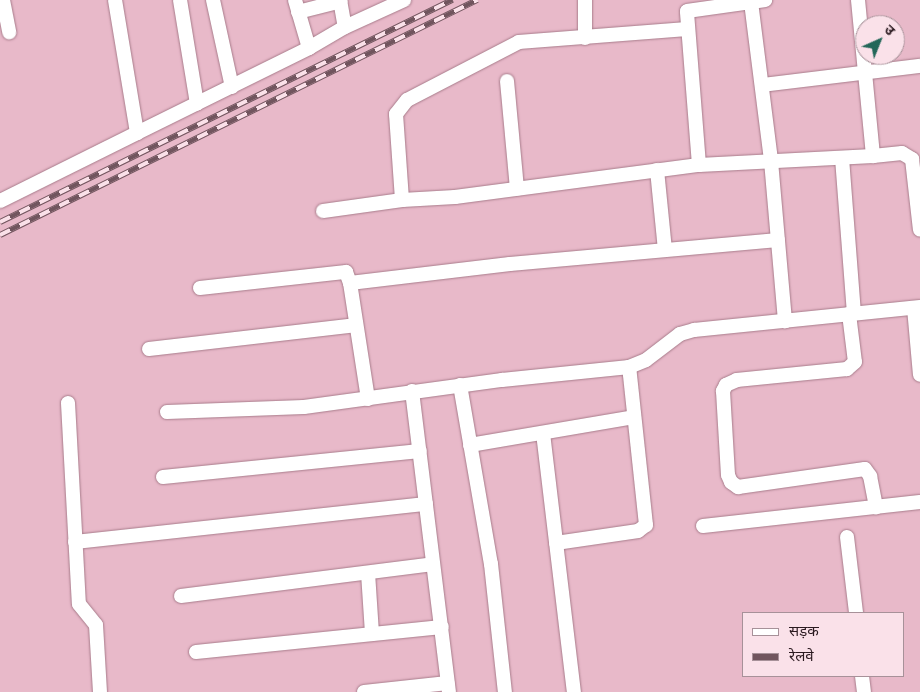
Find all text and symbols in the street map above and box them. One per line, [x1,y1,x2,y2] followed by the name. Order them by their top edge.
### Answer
[855,15,905,65] north arrow
[881,21,898,39] text: उ
[742,612,905,677] legend
[789,622,819,639] text: सड़क
[789,647,814,664] text: रेलवे

